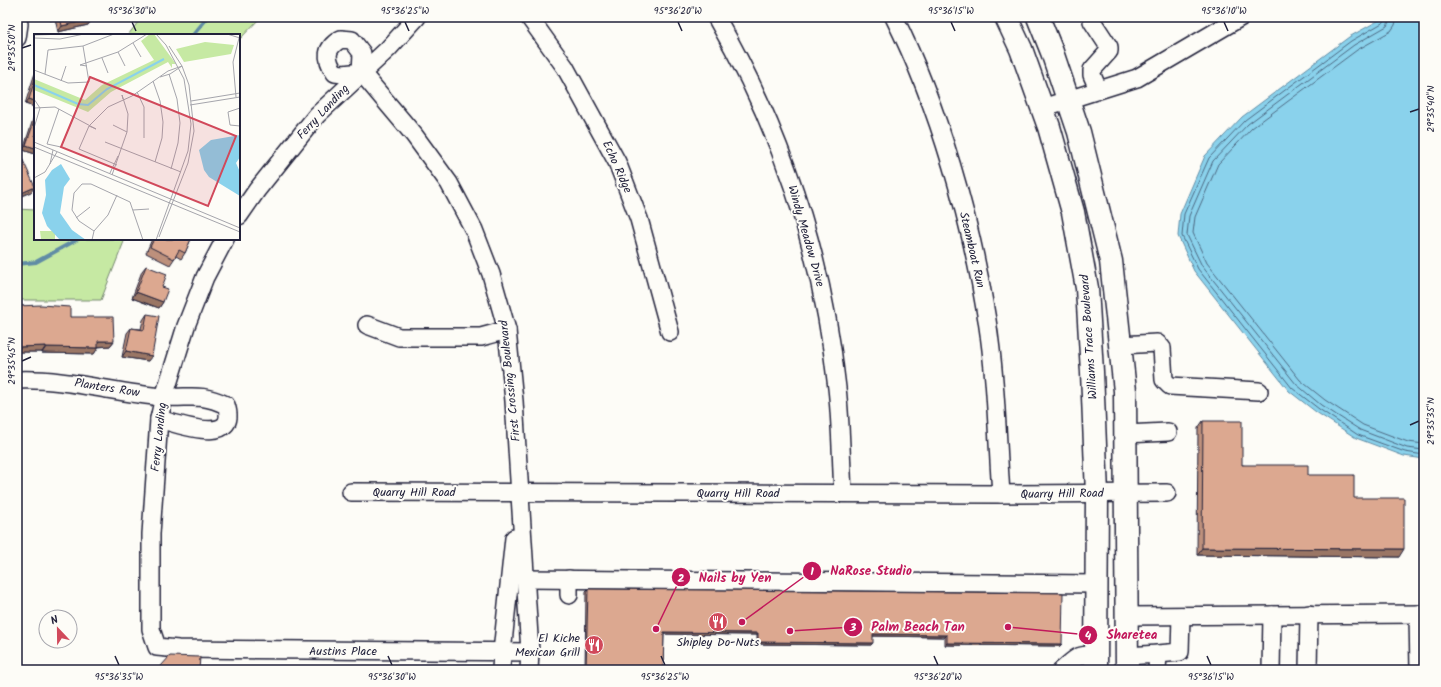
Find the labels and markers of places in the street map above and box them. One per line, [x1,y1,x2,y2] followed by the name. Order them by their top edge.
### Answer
[802,558,920,583] callout: NaRose Studio
[671,565,780,590] callout: Nails by Yen
[707,611,729,633] restaurant icon: Shipley Do-Nuts
[843,614,972,639] callout: Palm Beach Tan
[1078,622,1165,647] callout: Sharetea
[515,629,581,662] place label: El Kiche Mexican Grill
[677,633,759,652] place label: Shipley Do-Nuts
[583,634,605,656] restaurant icon: El Kiche Mexican Grill

